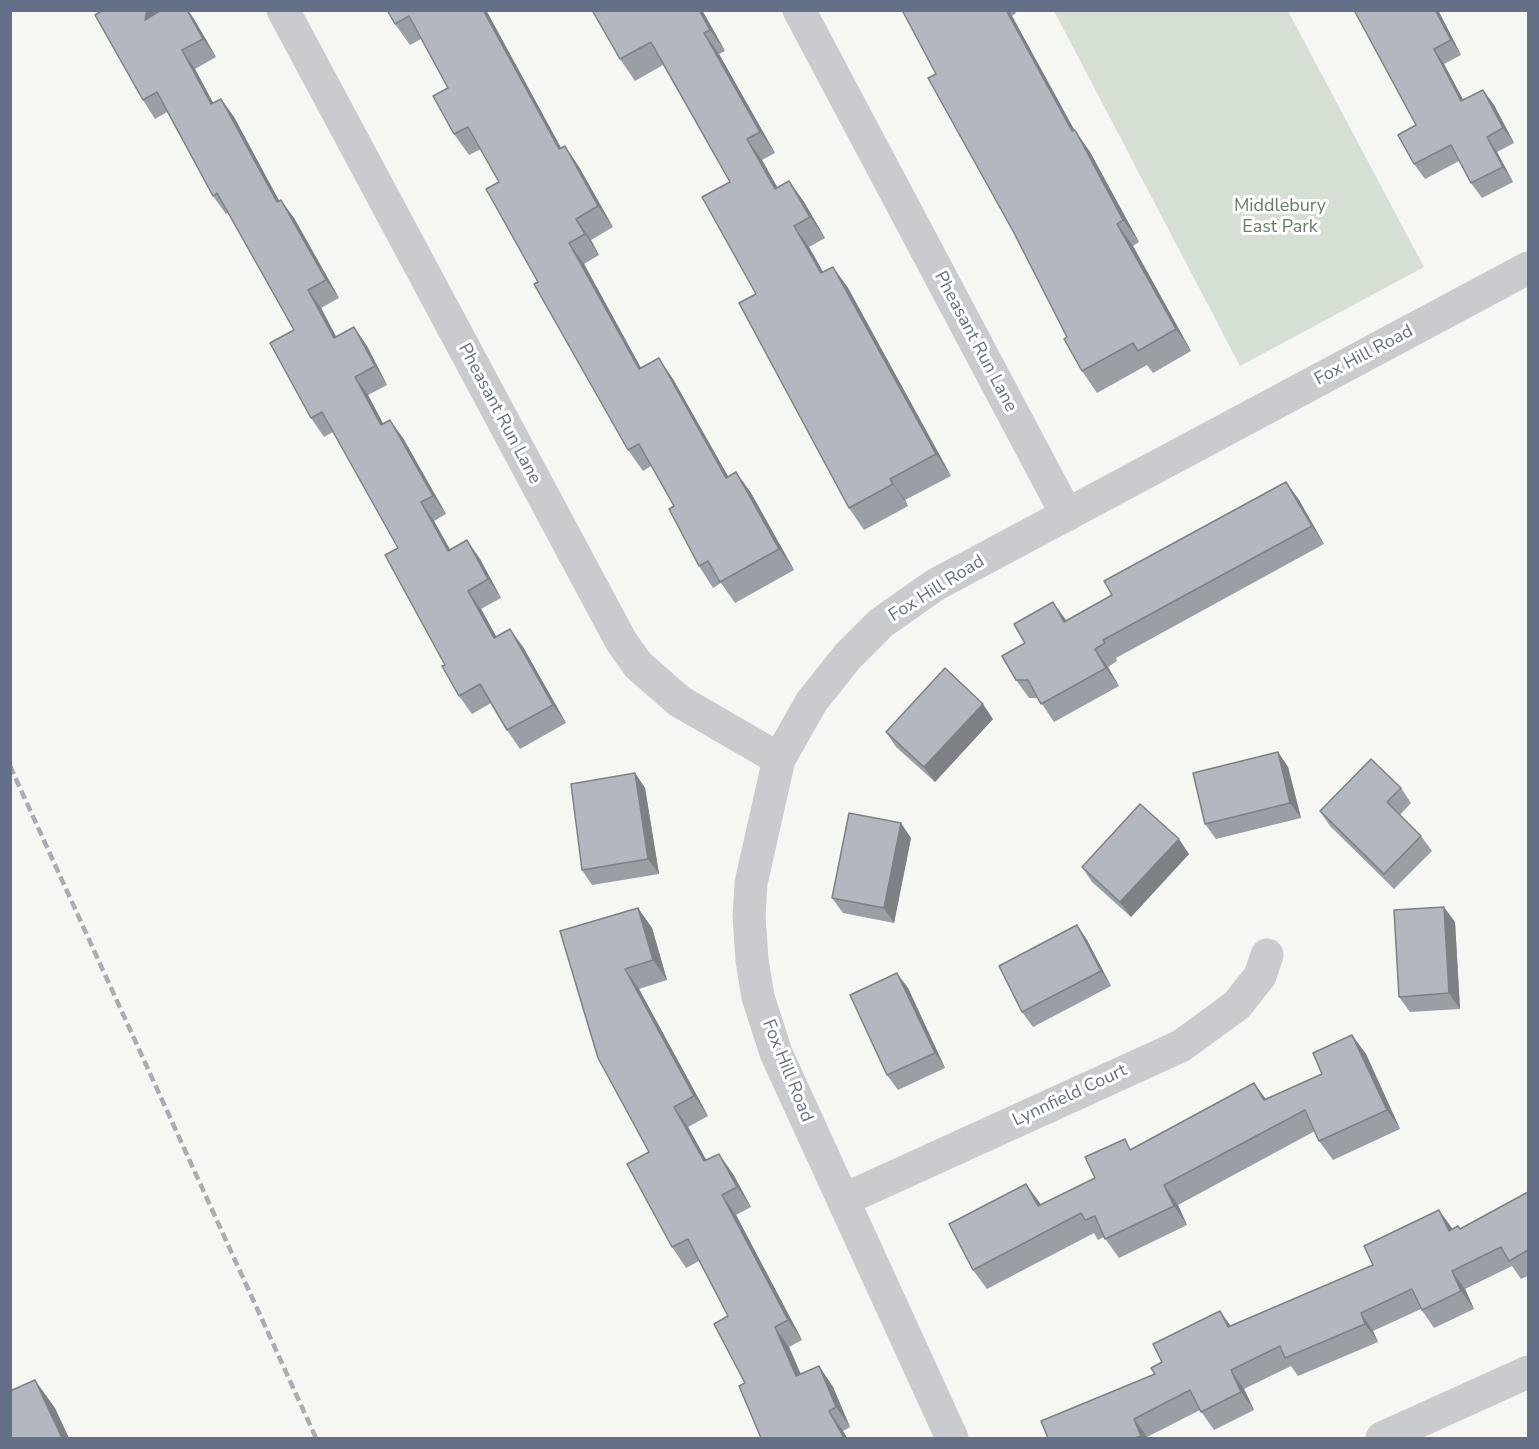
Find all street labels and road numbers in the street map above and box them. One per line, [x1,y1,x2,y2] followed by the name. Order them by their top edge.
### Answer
[929,268,1021,416] street label: Pheasant Run Lane
[1311,321,1417,391] street label: Fox Hill Road
[453,340,545,488] street label: Pheasant Run Lane
[885,551,989,627] street label: Fox Hill Road
[757,1017,817,1125] street label: Fox Hill Road
[1009,1060,1131,1132] street label: Lynnfield Court

